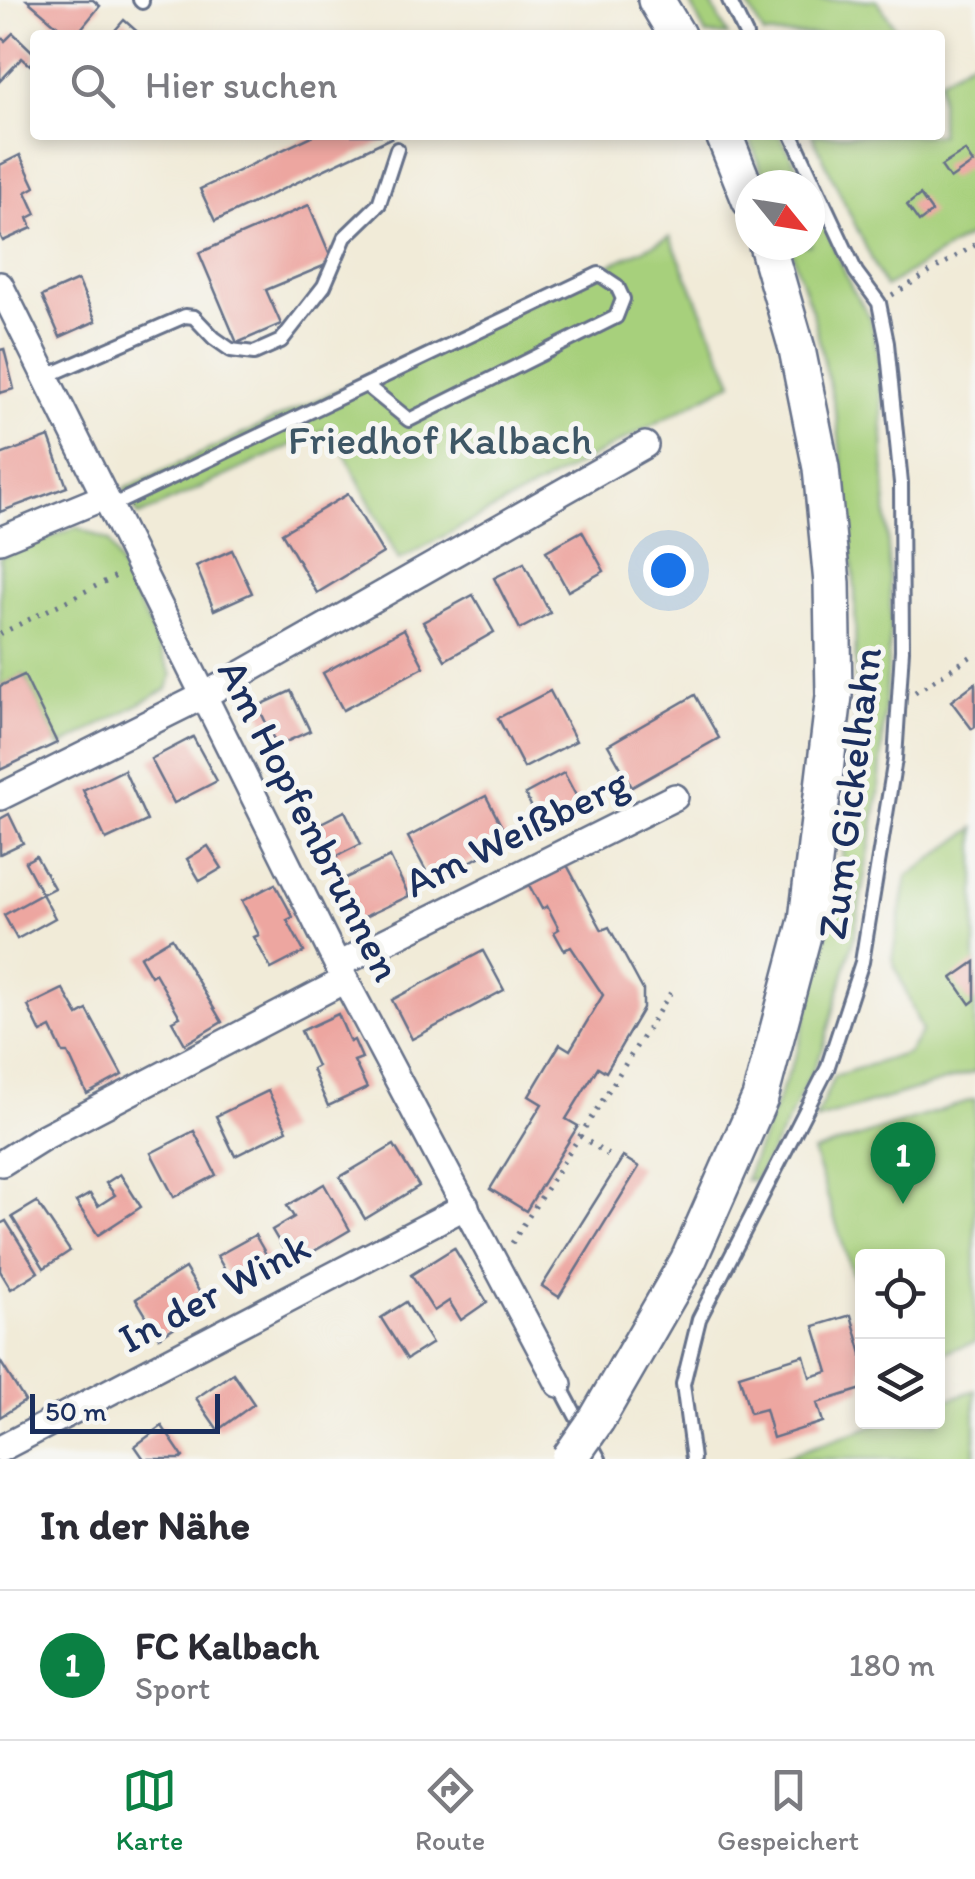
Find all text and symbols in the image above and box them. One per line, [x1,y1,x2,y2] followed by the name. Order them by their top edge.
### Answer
[30,30,945,140] search box
[65,58,120,113] icon: search
[145,62,337,108] text: Hier suchen
[735,170,825,260] north arrow
[288,414,592,465] park label: Friedhof Kalbach
[643,545,694,596] your location
[806,644,892,942] street label: Zum Gickelhahn
[207,651,413,989] street label: Am Hopfenbrunnen
[396,756,637,908] street label: Am Weißberg
[870,1122,936,1204] pin: 1
[110,1220,318,1364] street label: In der Wink
[855,1249,945,1429] map controls
[855,1249,945,1339] button: locate
[855,1339,945,1429] button: layers
[30,1389,220,1434] scale bar
[45,1394,107,1428] text: 50 m
[40,1499,250,1550] text: In der Nähe
[135,1623,319,1669] text: FC Kalbach
[65,1646,80,1684] text: 1
[849,1646,935,1684] text: 180 m
[135,1669,210,1707] text: Sport
[116,1763,183,1857] tab: Karte
[415,1763,485,1857] tab: Route
[717,1763,859,1857] tab: Gespeichert

